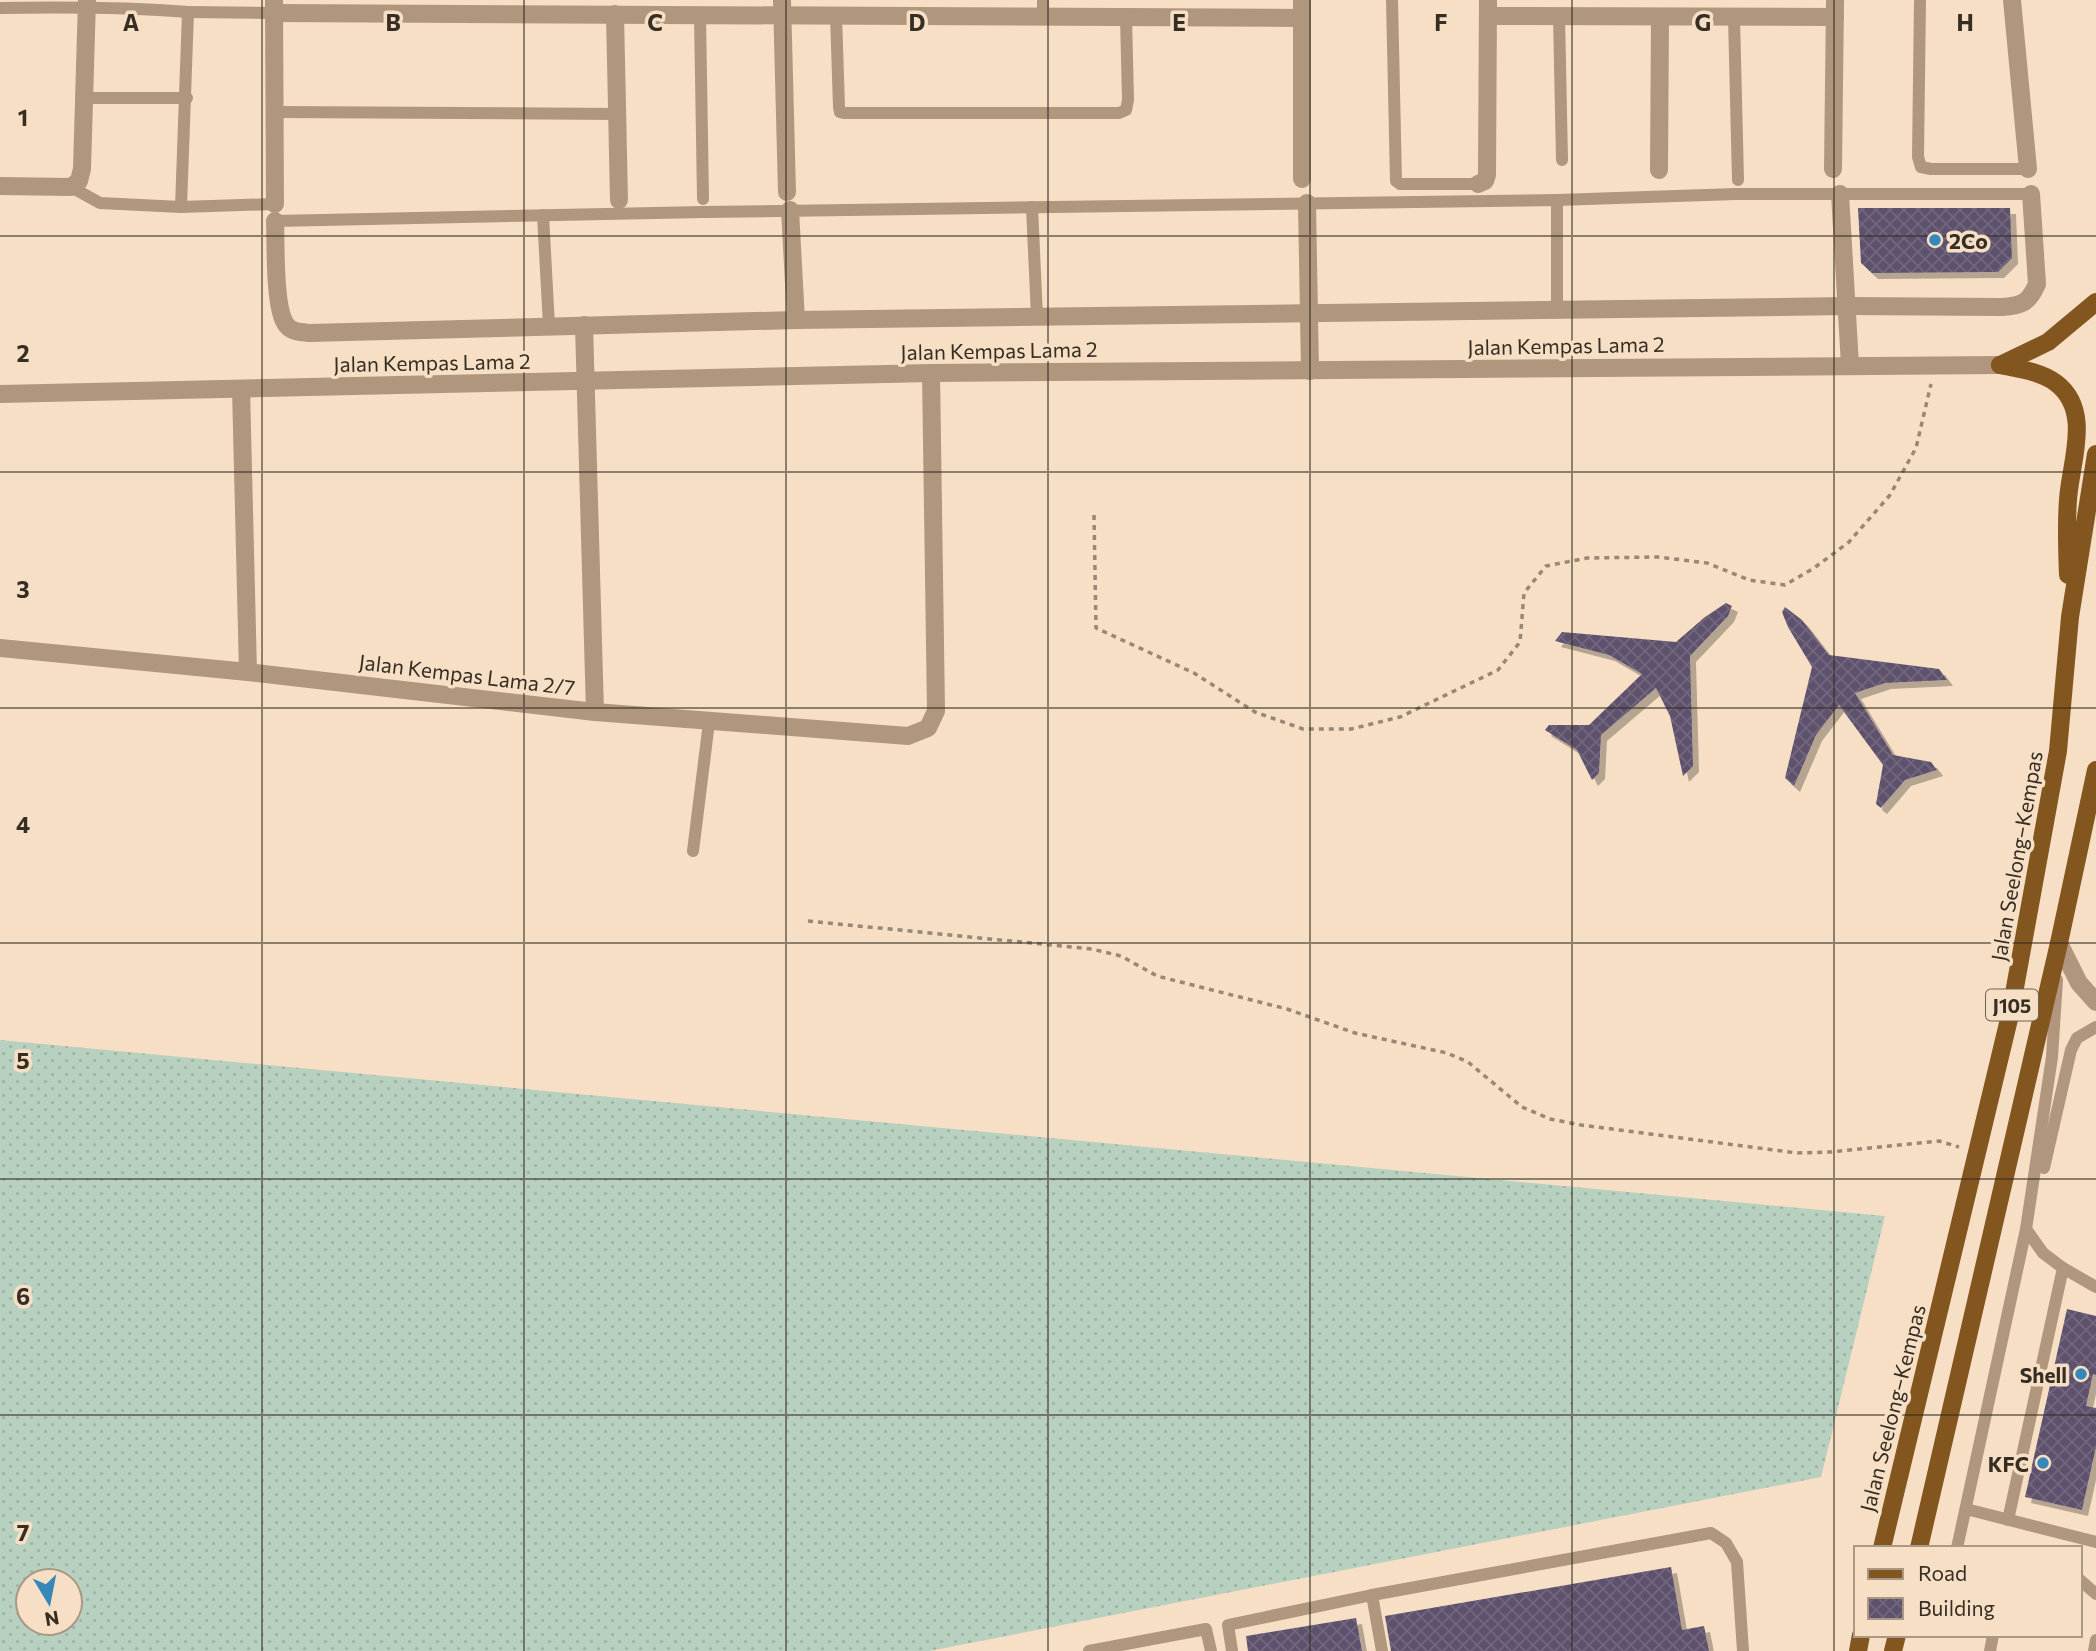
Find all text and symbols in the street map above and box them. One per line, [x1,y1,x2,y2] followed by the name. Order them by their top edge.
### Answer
[123,8,140,36] text: A
[385,8,401,36] text: B
[647,8,663,36] text: C
[909,8,926,36] text: D
[1172,8,1186,36] text: E
[1434,8,1448,36] text: F
[1695,8,1711,36] text: G
[1956,8,1974,36] text: H
[18,103,28,131] text: 1
[1949,228,1988,253] place label: 2Co
[1927,232,1943,248] marker: 2Co
[1467,331,1665,359] street label: Jalan Kempas Lama 2
[900,336,1098,364] street label: Jalan Kempas Lama 2
[16,339,30,367] text: 2
[333,348,531,376] street label: Jalan Kempas Lama 2
[16,575,30,603] text: 3
[357,648,577,700] street label: Jalan Kempas Lama 2/7
[1985,749,2047,963] street label: Jalan Seelong–Kempas
[16,810,30,838] text: 4
[1986,990,2038,1021] road number: J105
[16,1046,30,1074] text: 5
[16,1282,30,1310] text: 6
[1854,1302,1930,1514] street label: Jalan Seelong–Kempas
[2020,1362,2067,1387] place label: Shell
[2073,1366,2089,1382] marker: Shell
[1988,1451,2029,1476] place label: KFC
[2035,1455,2051,1471] marker: KFC
[17,1518,29,1546] text: 7
[1854,1546,2082,1637] legend
[1918,1560,1967,1585] text: Road
[14,1567,84,1637] north arrow
[1918,1595,1995,1620] text: Building
[43,1607,61,1632] text: N

